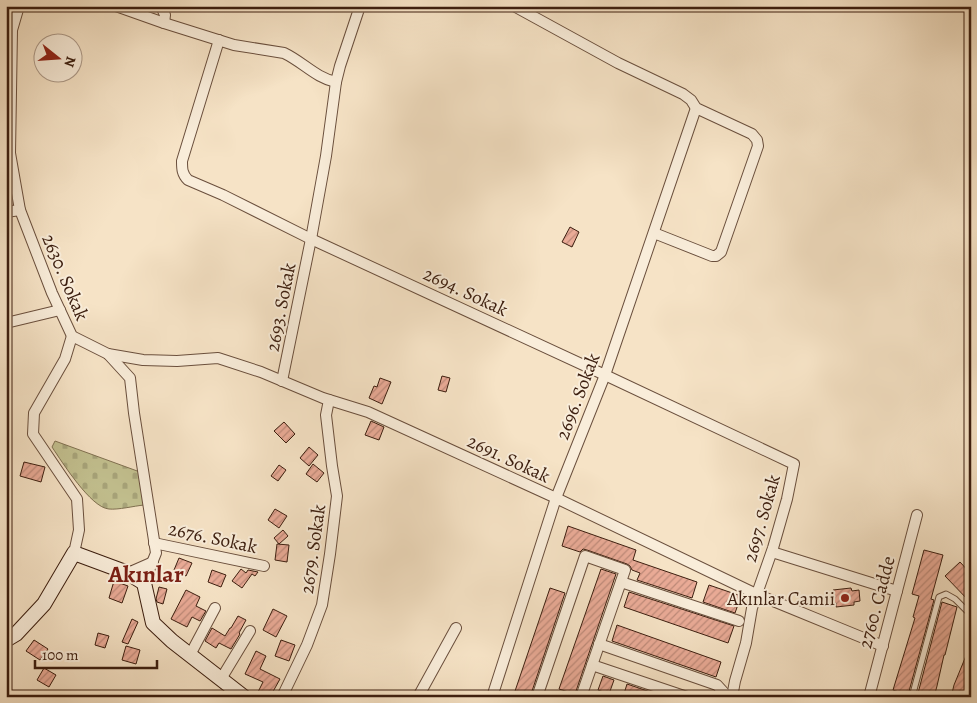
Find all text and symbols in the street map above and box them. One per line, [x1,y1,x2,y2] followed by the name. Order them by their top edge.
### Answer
[32,32,82,82] north arrow
[59,54,81,69] text: N
[35,230,95,325] street label: 2630. Sokak
[260,260,302,354] street label: 2693. Sokak
[419,261,513,323] street label: 2694. Sokak
[550,349,607,443] street label: 2696. Sokak
[463,428,555,490] street label: 2691. Sokak
[737,471,787,565] street label: 2697. Sokak
[294,502,332,596] street label: 2679. Sokak
[166,516,260,560] street label: 2676. Sokak
[852,553,902,651] street label: 2760. Cadde
[107,558,184,590] district label: Akınlar
[726,586,835,612] place label: Akınlar Camii
[839,592,851,604] marker: Akınlar Camii
[35,638,158,670] scale bar
[42,645,79,665] text: 100 m

